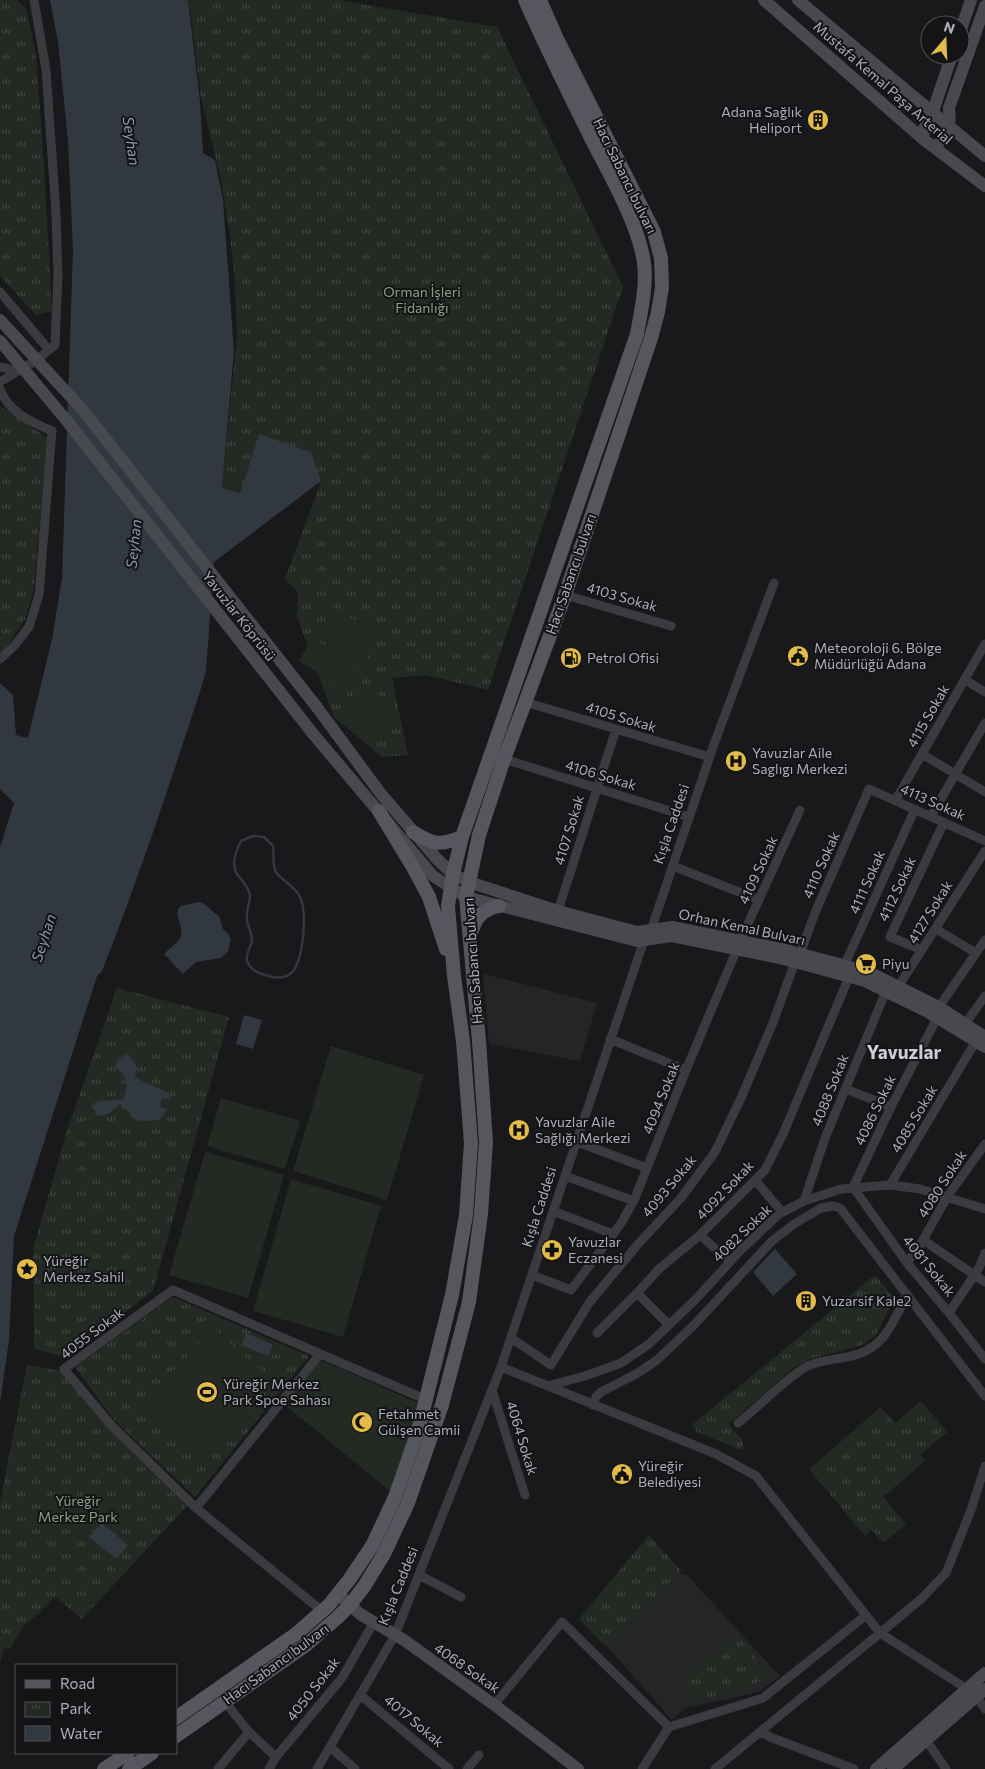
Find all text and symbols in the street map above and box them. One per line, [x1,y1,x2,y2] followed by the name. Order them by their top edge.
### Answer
[920,15,970,65] north arrow
[942,17,957,37] text: N
[810,18,956,148] street label: Mustafa Kemal Paşa Arterial
[721,103,802,136] place label: Adana Sağlık Heliport
[806,108,830,132] building icon: Adana Sağlık Heliport
[120,115,144,167] water label: Seyhan
[590,115,661,236] street label: Hacı Sabancı bulvarı
[383,283,461,316] park label: Orman İşleri Fidanlığı
[542,511,599,636] street label: Hacı Sabancı bulvarı
[121,518,145,569] water label: Seyhan
[199,567,280,664] street label: Yavuzlar Köprüsü
[585,578,660,615] street label: 4103 Sokak
[814,639,942,672] place label: Meteoroloji 6. Bölge Müdürlüğü Adana
[786,644,810,668] public building icon: Meteoroloji 6. Bölge Müdürlüğü Adana
[559,646,583,670] fuel station icon: Petrol Ofisi
[587,649,659,666] place label: Petrol Ofisi
[903,681,953,750] street label: 4115 Sokak
[584,698,659,735] street label: 4105 Sokak
[752,744,848,777] place label: Yavuzlar Aile Saglıgı Merkezi
[724,749,748,773] hospital icon: Yavuzlar Aile Saglıgı Merkezi
[564,756,639,793] street label: 4106 Sokak
[898,780,969,824] street label: 4113 Sokak
[649,782,692,866] street label: Kışla Caddesi
[550,792,587,867] street label: 4107 Sokak
[798,829,843,901] street label: 4110 Sokak
[734,833,781,907] street label: 4109 Sokak
[845,847,888,916] street label: 4111 Sokak
[874,853,919,924] street label: 4112 Sokak
[904,877,956,946] street label: 4127 Sokak
[460,897,485,1025] street label: Hacı Sabancı bulvarı
[677,905,807,948] street label: Orhan Kemal Bulvarı
[27,911,59,964] water label: Seyhan
[854,952,878,976] supermarket icon: Piyu
[882,955,909,972] place label: Piyu
[867,1040,942,1063] district label: Yavuzlar
[807,1051,852,1128] street label: 4088 Sokak
[638,1059,683,1136] street label: 4094 Sokak
[850,1071,899,1148] street label: 4086 Sokak
[887,1082,941,1156] street label: 4085 Sokak
[535,1113,631,1146] place label: Yavuzlar Aile Sağlığı Merkezi
[507,1118,531,1142] hospital icon: Yavuzlar Aile Sağlığı Merkezi
[914,1147,970,1221] street label: 4080 Sokak
[638,1151,700,1220] street label: 4093 Sokak
[692,1156,757,1223] street label: 4092 Sokak
[518,1165,559,1249] street label: Kışla Caddesi
[709,1200,775,1265] street label: 4082 Sokak
[900,1232,959,1300] street label: 4081 Sokak
[568,1233,623,1266] place label: Yavuzlar Eczanesi
[540,1238,564,1262] pharmacy icon: Yavuzlar Eczanesi
[43,1252,124,1285] place label: Yüreğir Merkez Sahil
[15,1257,39,1281] place icon: Yüreğir Merkez Sahil
[794,1289,818,1313] building icon: Yuzarsif Kale2
[822,1292,912,1309] place label: Yuzarsif Kale2
[56,1303,127,1362] street label: 4055 Sokak
[223,1375,331,1408] place label: Yüreğir Merkez Park Spoe Sahası
[195,1380,219,1404] sports icon: Yüreğir Merkez Park Spoe Sahası
[503,1399,542,1477] street label: 4064 Sokak
[378,1405,460,1438] place label: Fetahmet Gülşen Camii
[350,1410,374,1434] mosque icon: Fetahmet Gülşen Camii
[638,1457,701,1490] place label: Yüreğir Belediyesi
[610,1462,634,1486] public building icon: Yüreğir Belediyesi
[38,1492,118,1525] park label: Yüreğir Merkez Park
[374,1544,421,1628] street label: Kışla Caddesi
[220,1620,332,1708] street label: Hacı Sabancı bulvarı
[431,1639,504,1697] street label: 4068 Sokak
[282,1653,343,1724] street label: 4050 Sokak
[15,1664,178,1754] legend
[60,1674,95,1692] text: Road
[381,1691,448,1751] street label: 4017 Sokak
[60,1699,91,1717] text: Park
[60,1724,102,1742] text: Water

